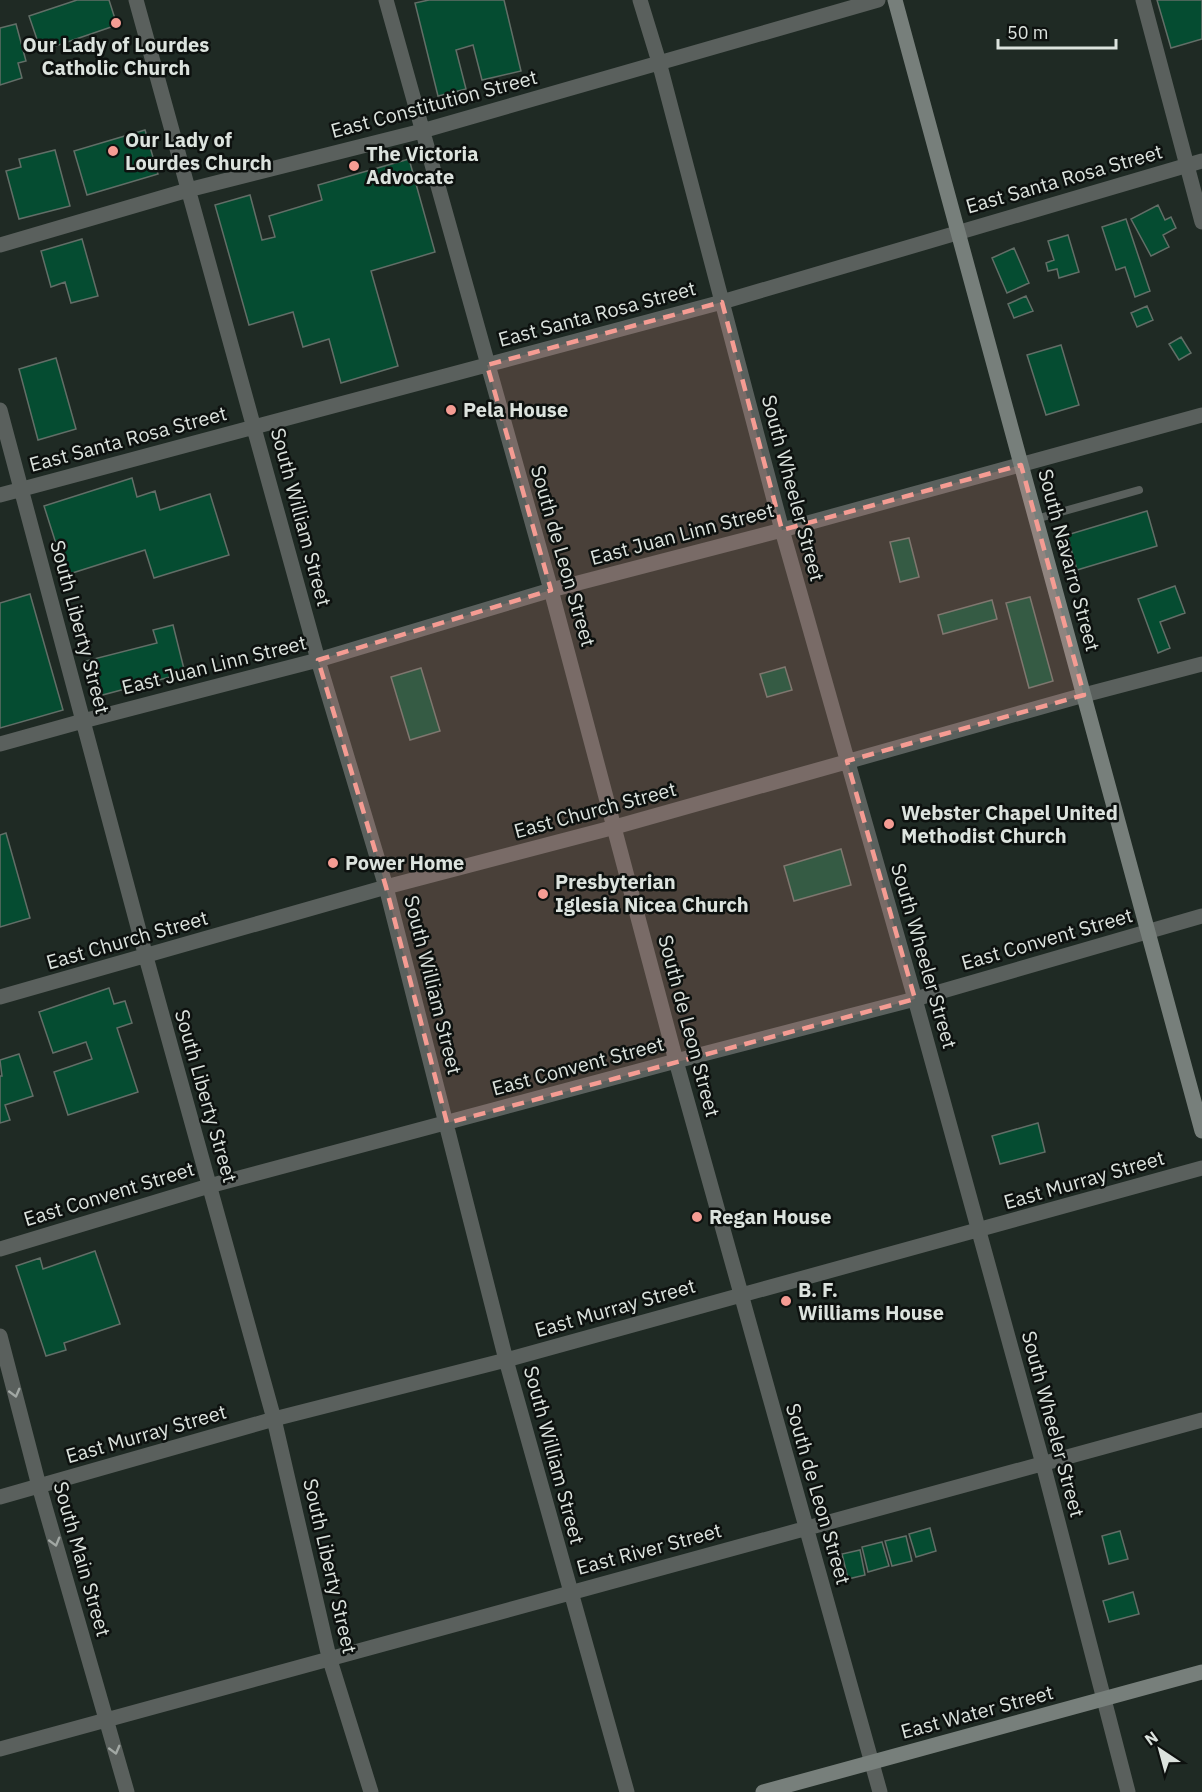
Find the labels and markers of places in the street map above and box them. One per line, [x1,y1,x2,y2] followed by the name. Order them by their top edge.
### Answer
[109,16,123,30] marker: Our Lady of Lourdes Catholic Church
[23,31,209,81] place label: Our Lady of Lourdes Catholic Church
[125,126,272,176] place label: Our Lady of Lourdes Church
[366,140,479,190] place label: The Victoria Advocate
[106,144,120,158] marker: Our Lady of Lourdes Church
[347,159,361,173] marker: The Victoria Advocate
[463,396,568,423] place label: Pela House
[444,403,458,417] marker: Pela House
[901,799,1118,849] place label: Webster Chapel United Methodist Church
[882,817,896,831] marker: Webster Chapel United Methodist Church
[345,849,464,876] place label: Power Home
[326,856,340,870] marker: Power Home
[555,868,749,918] place label: Presbyterian Iglesia Nicea Church
[536,887,550,901] marker: Presbyterian Iglesia Nicea Church
[709,1203,831,1230] place label: Regan House
[690,1210,704,1224] marker: Regan House
[798,1276,944,1326] place label: B. F. Williams House
[779,1294,793,1308] marker: B. F. Williams House

